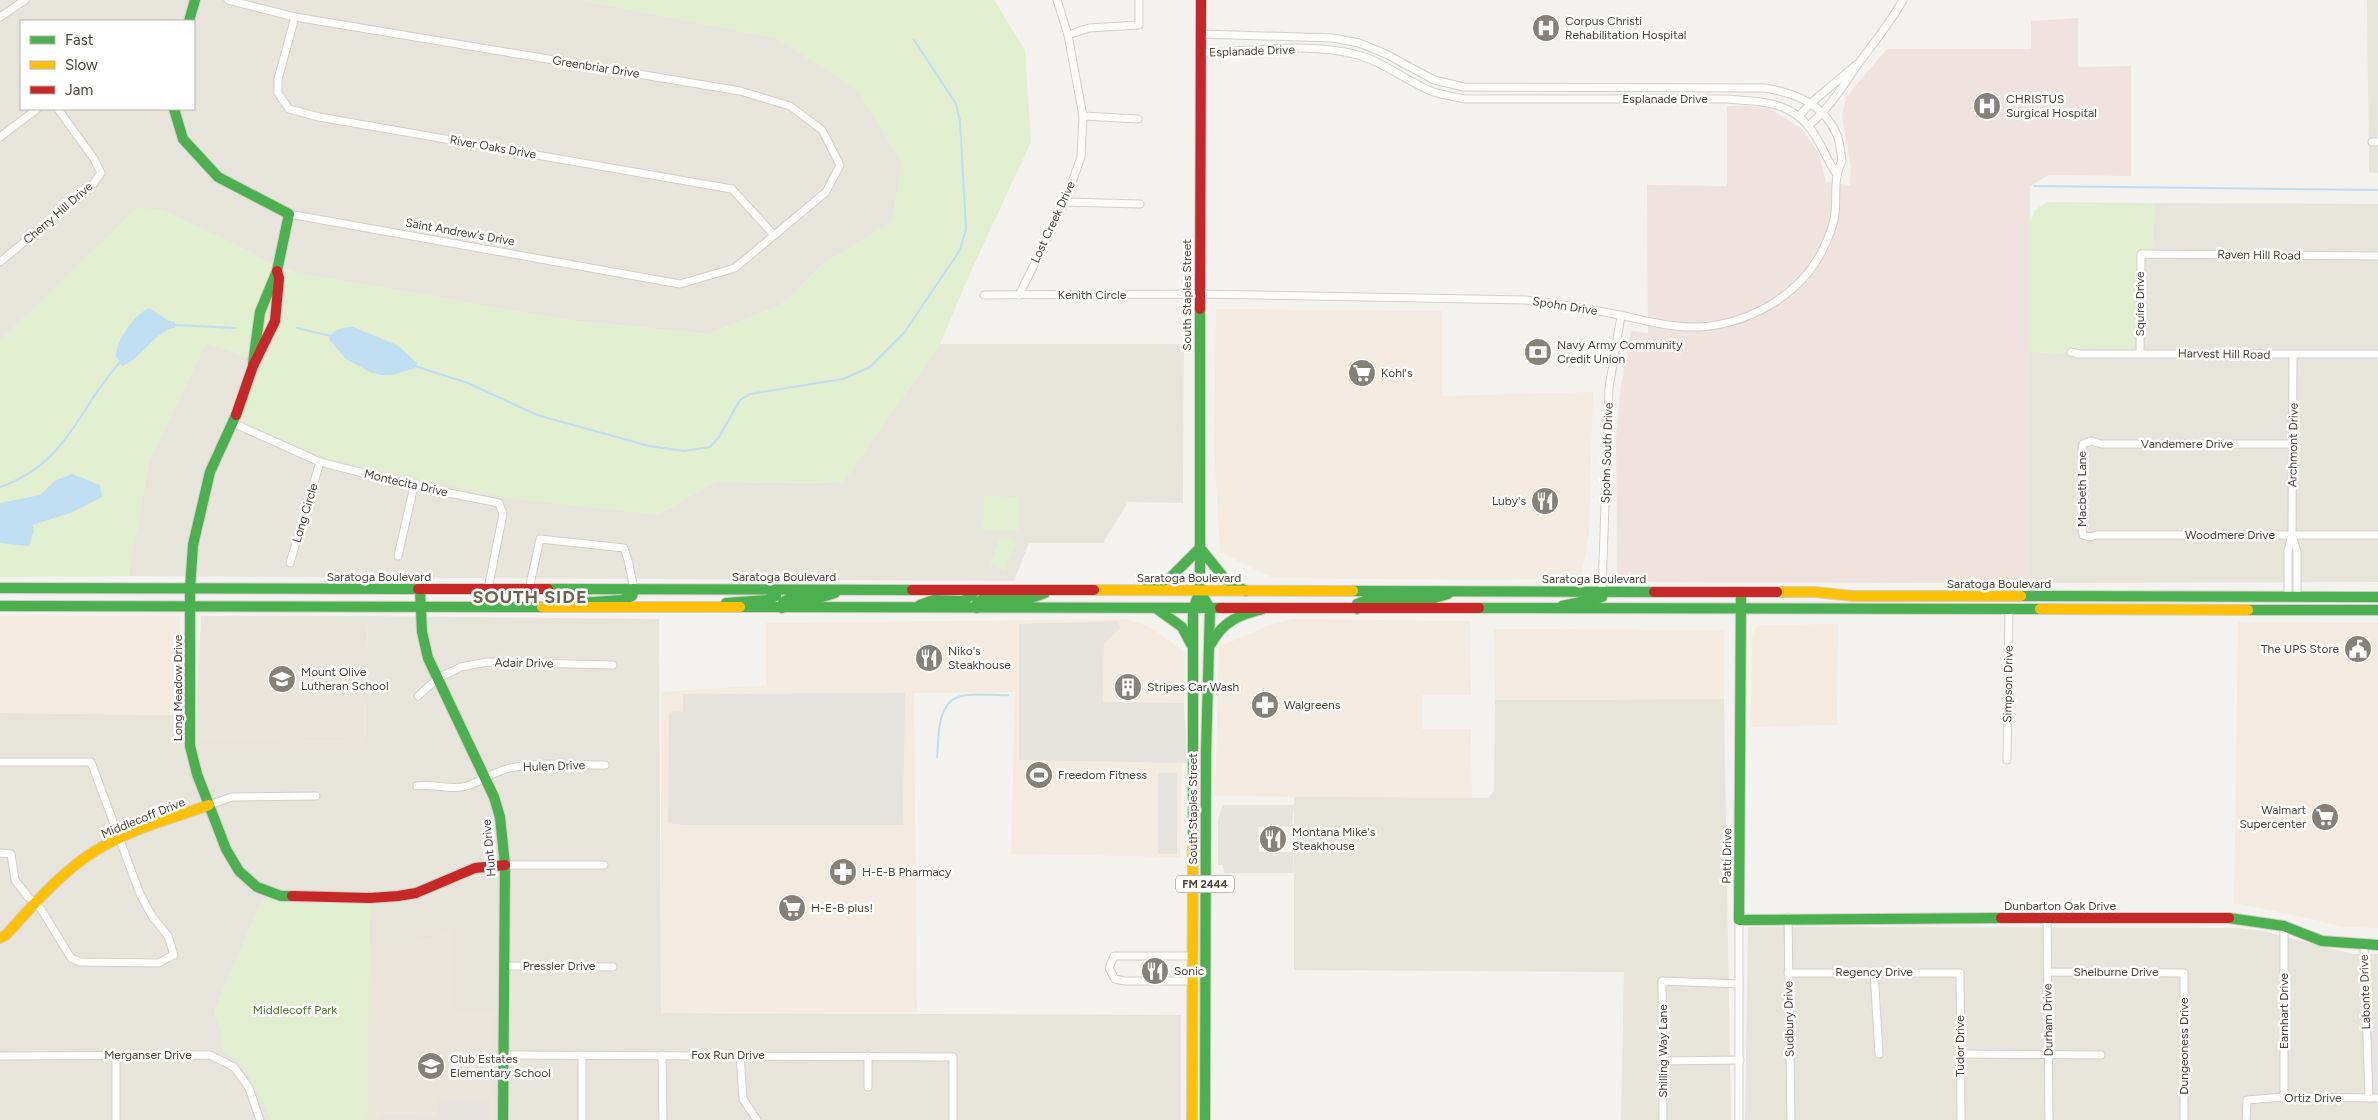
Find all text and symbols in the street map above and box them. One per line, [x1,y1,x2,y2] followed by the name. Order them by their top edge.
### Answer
[1531,13,1561,43] hospital icon: Corpus Christi Rehabilitation Hospital
[1565,14,1686,42] place label: Corpus Christi Rehabilitation Hospital
[20,20,195,110] legend
[65,31,94,49] text: Fast
[1209,42,1295,59] street label: Esplanade Drive
[552,53,641,81] street label: Greenbriar Drive
[65,56,98,74] text: Slow
[65,81,93,99] text: Jam
[1972,91,2002,121] hospital icon: CHRISTUS Surgical Hospital
[1622,92,1708,106] street label: Esplanade Drive
[2006,92,2097,120] place label: CHRISTUS Surgical Hospital
[449,133,538,162] street label: River Oaks Drive
[1028,178,1078,265] street label: Lost Creek Drive
[21,179,96,247] street label: Cherry Hill Drive
[404,215,516,249] street label: Saint Andrew's Drive
[1180,239,1194,351] street label: South Staples Street
[2217,247,2301,263] street label: Raven Hill Road
[2133,271,2147,337] street label: Squire Drive
[1058,288,1127,302] street label: Kenith Circle
[1532,294,1599,318] street label: Spohn Drive
[1523,337,1553,367] bank icon: Navy Army Community Credit Union
[1557,338,1683,366] place label: Navy Army Community Credit Union
[2178,346,2270,362] street label: Harvest Hill Road
[1347,358,1377,388] supermarket icon: Kohl's
[1381,366,1413,380] place label: Kohl's
[1598,402,1616,504] street label: Spohn South Drive
[2285,402,2301,487] street label: Archmont Drive
[2141,437,2234,451] street label: Vandemere Drive
[2075,450,2089,527] street label: Macbeth Lane
[363,467,450,500] street label: Montecita Drive
[289,481,321,544] street label: Long Circle
[1530,486,1560,516] restaurant icon: Luby's
[1492,494,1526,508] place label: Luby's
[2185,528,2275,542] street label: Woodmere Drive
[327,570,431,584] street label: Saratoga Boulevard
[732,570,836,584] street label: Saratoga Boulevard
[1137,571,1241,585] street label: Saratoga Boulevard
[1542,572,1646,586] street label: Saratoga Boulevard
[1947,577,2051,591] street label: Saratoga Boulevard
[472,586,588,608] district label: SOUTH SIDE
[171,634,185,741] street label: Long Meadow Drive
[2343,634,2373,664] public building icon: The UPS Store
[2261,642,2339,656] place label: The UPS Store
[914,643,944,673] restaurant icon: Niko's Steakhouse
[948,644,1011,672] place label: Niko's Steakhouse
[2000,645,2016,723] street label: Simpson Drive
[495,655,554,671] street label: Adair Drive
[267,664,297,694] school or university icon: Mount Olive Lutheran School
[301,665,389,693] place label: Mount Olive Lutheran School
[1113,672,1143,702] building icon: Stripes Car Wash
[1147,680,1239,694] place label: Stripes Car Wash
[1250,690,1280,720] pharmacy icon: Walgreens
[1284,698,1341,712] place label: Walgreens
[1186,753,1200,865] street label: South Staples Street
[523,758,586,774] street label: Hulen Drive
[1024,760,1054,790] sports icon: Freedom Fitness
[1058,768,1147,782] place label: Freedom Fitness
[99,795,187,841] street label: Middlecoff Drive
[2310,802,2340,832] supermarket icon: Walmart Supercenter
[2239,803,2306,831] place label: Walmart Supercenter
[479,818,498,877] street label: Hunt Drive
[1258,824,1288,854] restaurant icon: Montana Mike's Steakhouse
[1292,825,1376,853] place label: Montana Mike's Steakhouse
[1720,828,1734,884] street label: Patti Drive
[828,857,858,887] pharmacy icon: H-E-B Pharmacy
[862,865,952,879] place label: H-E-B Pharmacy
[1176,876,1234,892] road number: FM 2444
[777,893,807,923] supermarket icon: H-E-B plus!
[2004,899,2116,913] street label: Dunbarton Oak Drive
[811,901,873,915] place label: H-E-B plus!
[2357,954,2373,1030] street label: Labonte Drive
[1140,956,1170,986] restaurant icon: Sonic
[523,959,596,973] street label: Pressler Drive
[1174,964,1205,978] place label: Sonic
[1835,965,1913,979] street label: Regency Drive
[2073,965,2159,979] street label: Shelburne Drive
[2277,973,2291,1049] street label: Earnhart Drive
[1781,980,1797,1057] street label: Sudbury Drive
[2040,983,2056,1056] street label: Durham Drive
[2177,997,2191,1095] street label: Dungeoness Drive
[253,1003,337,1017] park label: Middlecoff Park
[1656,1004,1670,1098] street label: Shilling Way Lane
[1953,1015,1967,1077] street label: Tudor Drive
[104,1048,192,1062] street label: Merganser Drive
[691,1048,765,1062] street label: Fox Run Drive
[416,1051,446,1081] school or university icon: Club Estates Elementary School
[450,1052,551,1080] place label: Club Estates Elementary School
[2284,1091,2342,1105] street label: Ortiz Drive

